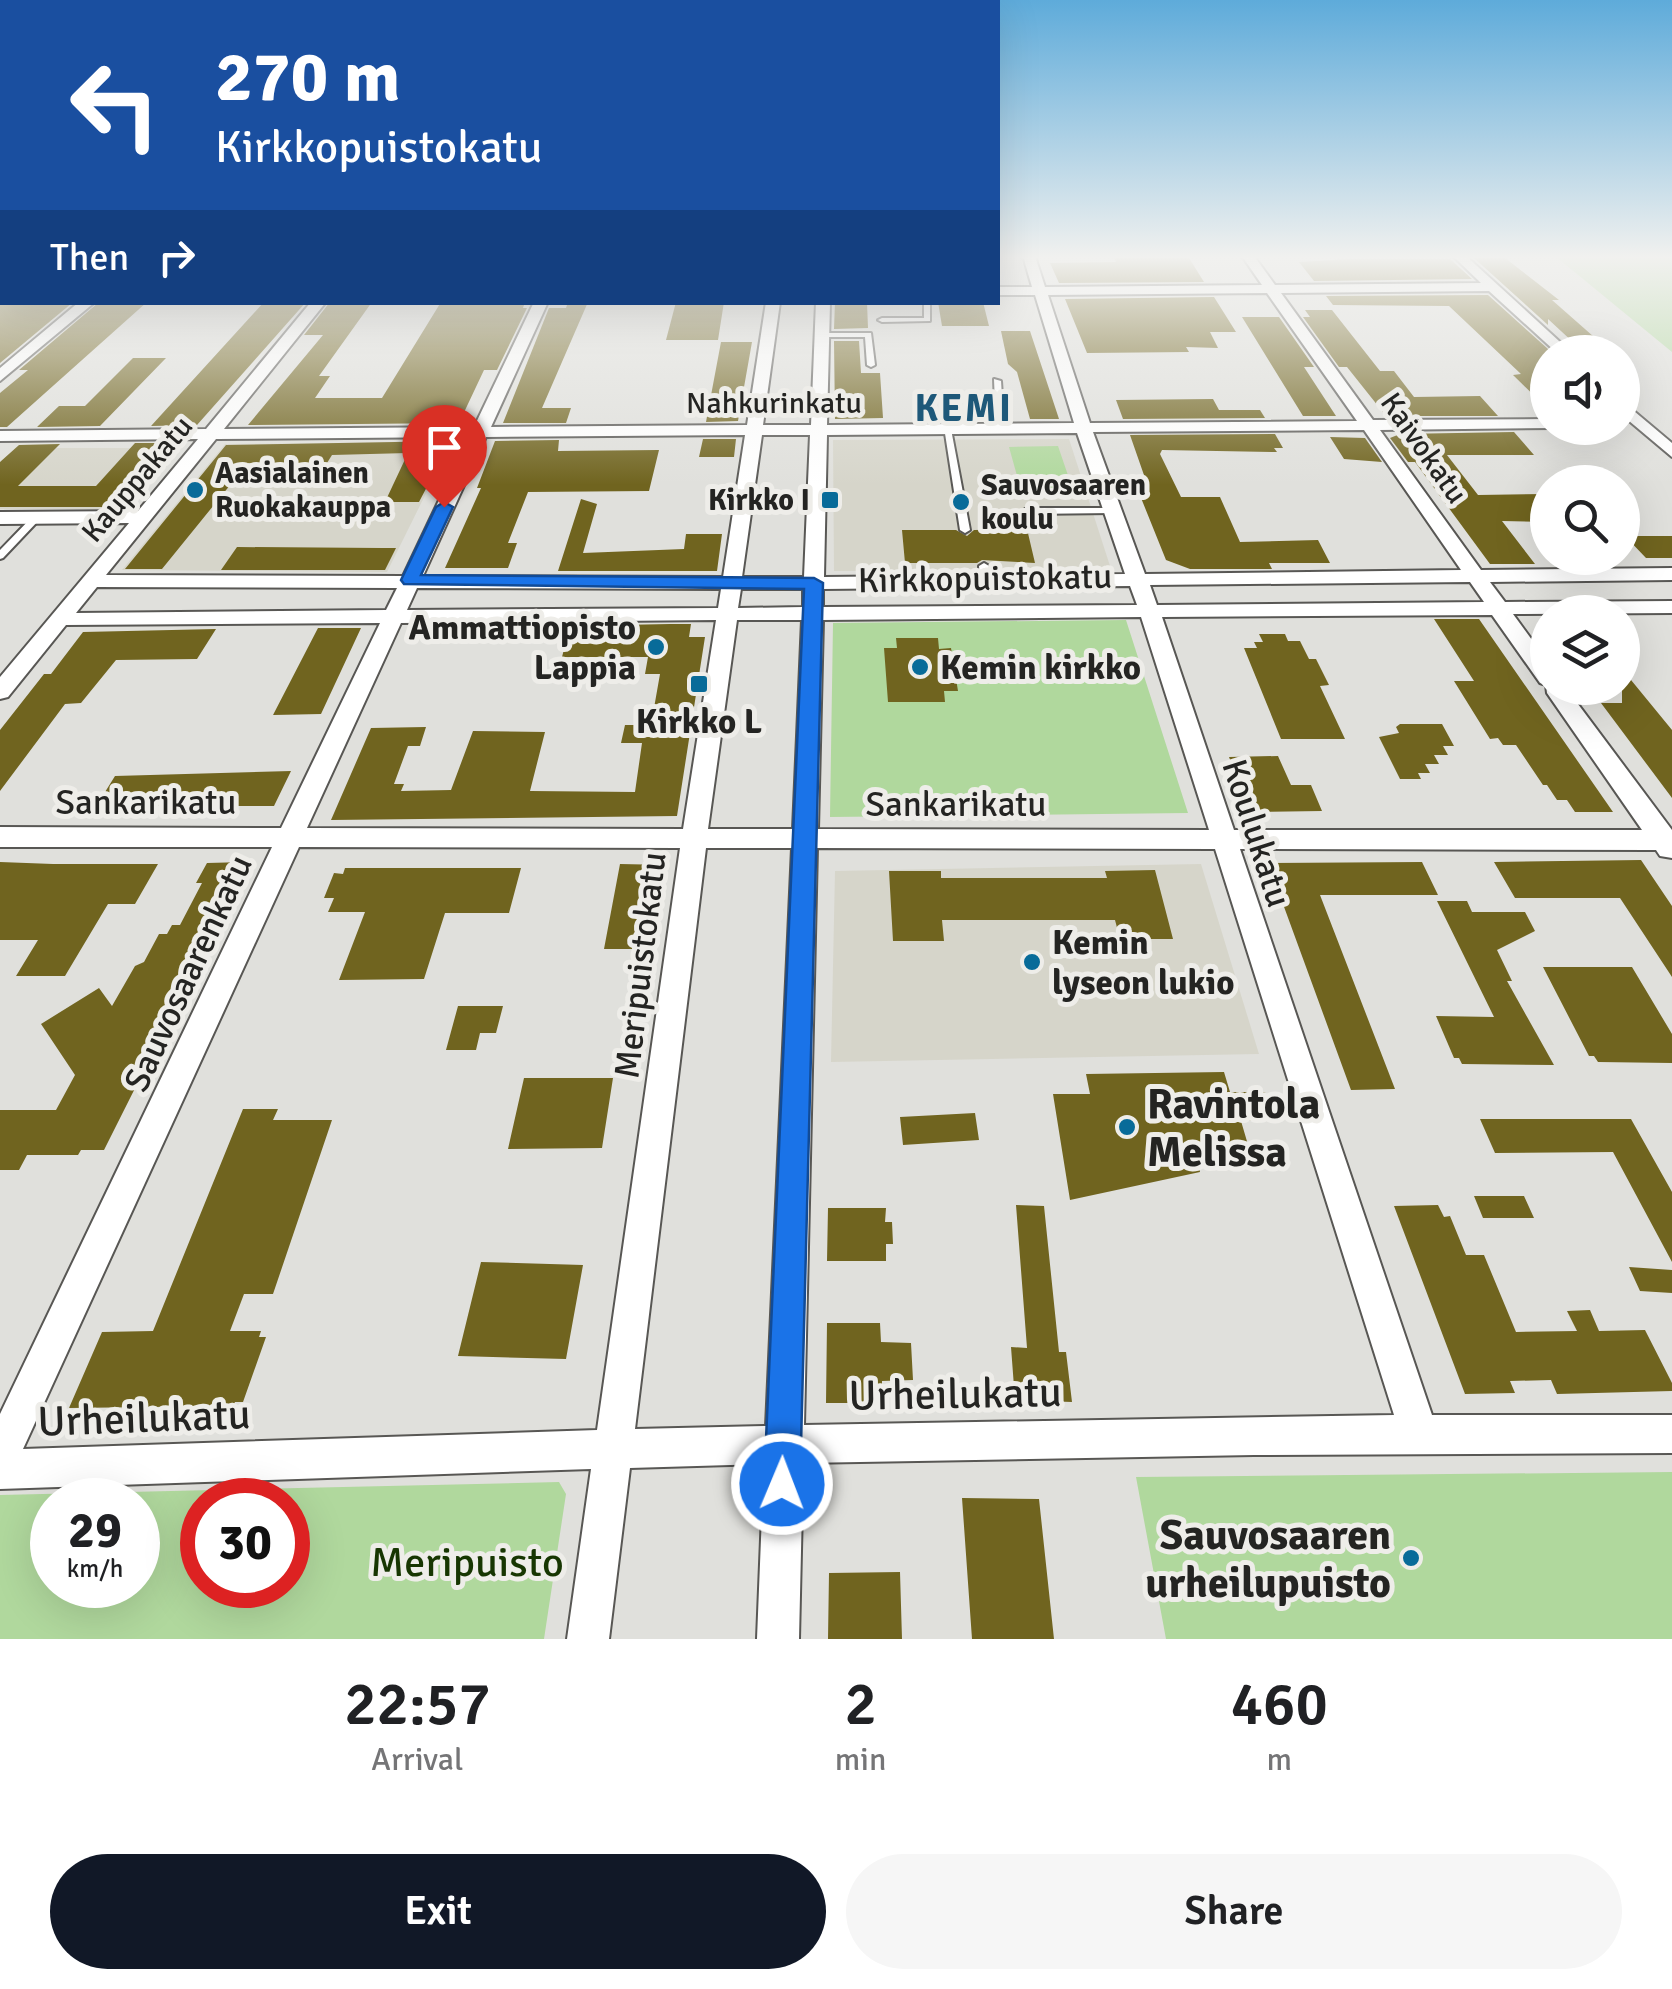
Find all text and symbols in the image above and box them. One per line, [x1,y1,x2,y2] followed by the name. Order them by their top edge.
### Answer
[215,34,400,120] text: 270 m
[50,40,180,170] icon: left
[215,120,542,175] text: Kirkkopuistokatu
[149,230,204,285] icon: right
[50,234,129,281] text: Then
[1530,335,1640,705] map controls
[1530,335,1640,445] button: sound
[686,385,862,422] street label: Nahkurinkatu
[915,385,1014,432] district label: KEMI
[1372,386,1475,511] street label: Kaivokatu
[402,405,487,508] pin
[74,409,201,550] street label: Kauppakatu
[417,420,472,475] icon: arrive
[215,455,391,526] place label: Aasialainen Ruokakauppa
[1530,465,1640,575] button: search
[981,467,1146,538] place label: Sauvosaaren koulu
[184,479,206,501] marker: Aasialainen Ruokakauppa
[708,482,810,519] place label: Kirkko I
[819,489,841,511] marker: Kirkko I
[950,491,972,513] marker: Sauvosaaren koulu
[857,555,1113,602] street label: Kirkkopuistokatu
[1530,595,1640,705] button: layers
[409,606,636,689] place label: Ammattiopisto Lappia
[645,636,667,658] marker: Ammattiopisto Lappia
[940,646,1141,689] place label: Kemin kirkko
[909,656,931,678] marker: Kemin kirkko
[688,673,710,695] marker: Kirkko L
[636,700,762,743] place label: Kirkko L
[1212,754,1301,913] street label: Koulukatu
[56,781,236,824] street label: Sankarikatu
[866,783,1046,826] street label: Sankarikatu
[115,848,262,1098] street label: Sauvosaarenkatu
[605,850,676,1081] street label: Meripuistokatu
[1052,921,1234,1004] place label: Kemin lyseon lukio
[1021,951,1043,973] marker: Kemin lyseon lukio
[1147,1079,1320,1178] place label: Ravintola Melissa
[1116,1116,1138,1138] marker: Ravintola Melissa
[848,1367,1062,1422] street label: Urheilukatu
[37,1389,251,1448] street label: Urheilukatu
[730,1432,834,1536] position arrow
[180,1478,310,1608] speed limit sign: 30
[68,1500,122,1562] text: 29
[1145,1510,1391,1609] place label: Sauvosaaren urheilupuisto
[370,1537,564,1588] park label: Meripuisto
[1400,1547,1422,1569] marker: Sauvosaaren urheilupuisto
[67,1553,123,1584] text: km/h
[344,1668,491,1742] text: 22:57
[844,1668,877,1742] text: 2
[1231,1668,1328,1742] text: 460
[371,1740,464,1779] text: Arrival
[835,1740,886,1779] text: min
[1266,1740,1292,1779] text: m
[50,1854,826,1969] button: Exit
[846,1854,1622,1969] button: Share

